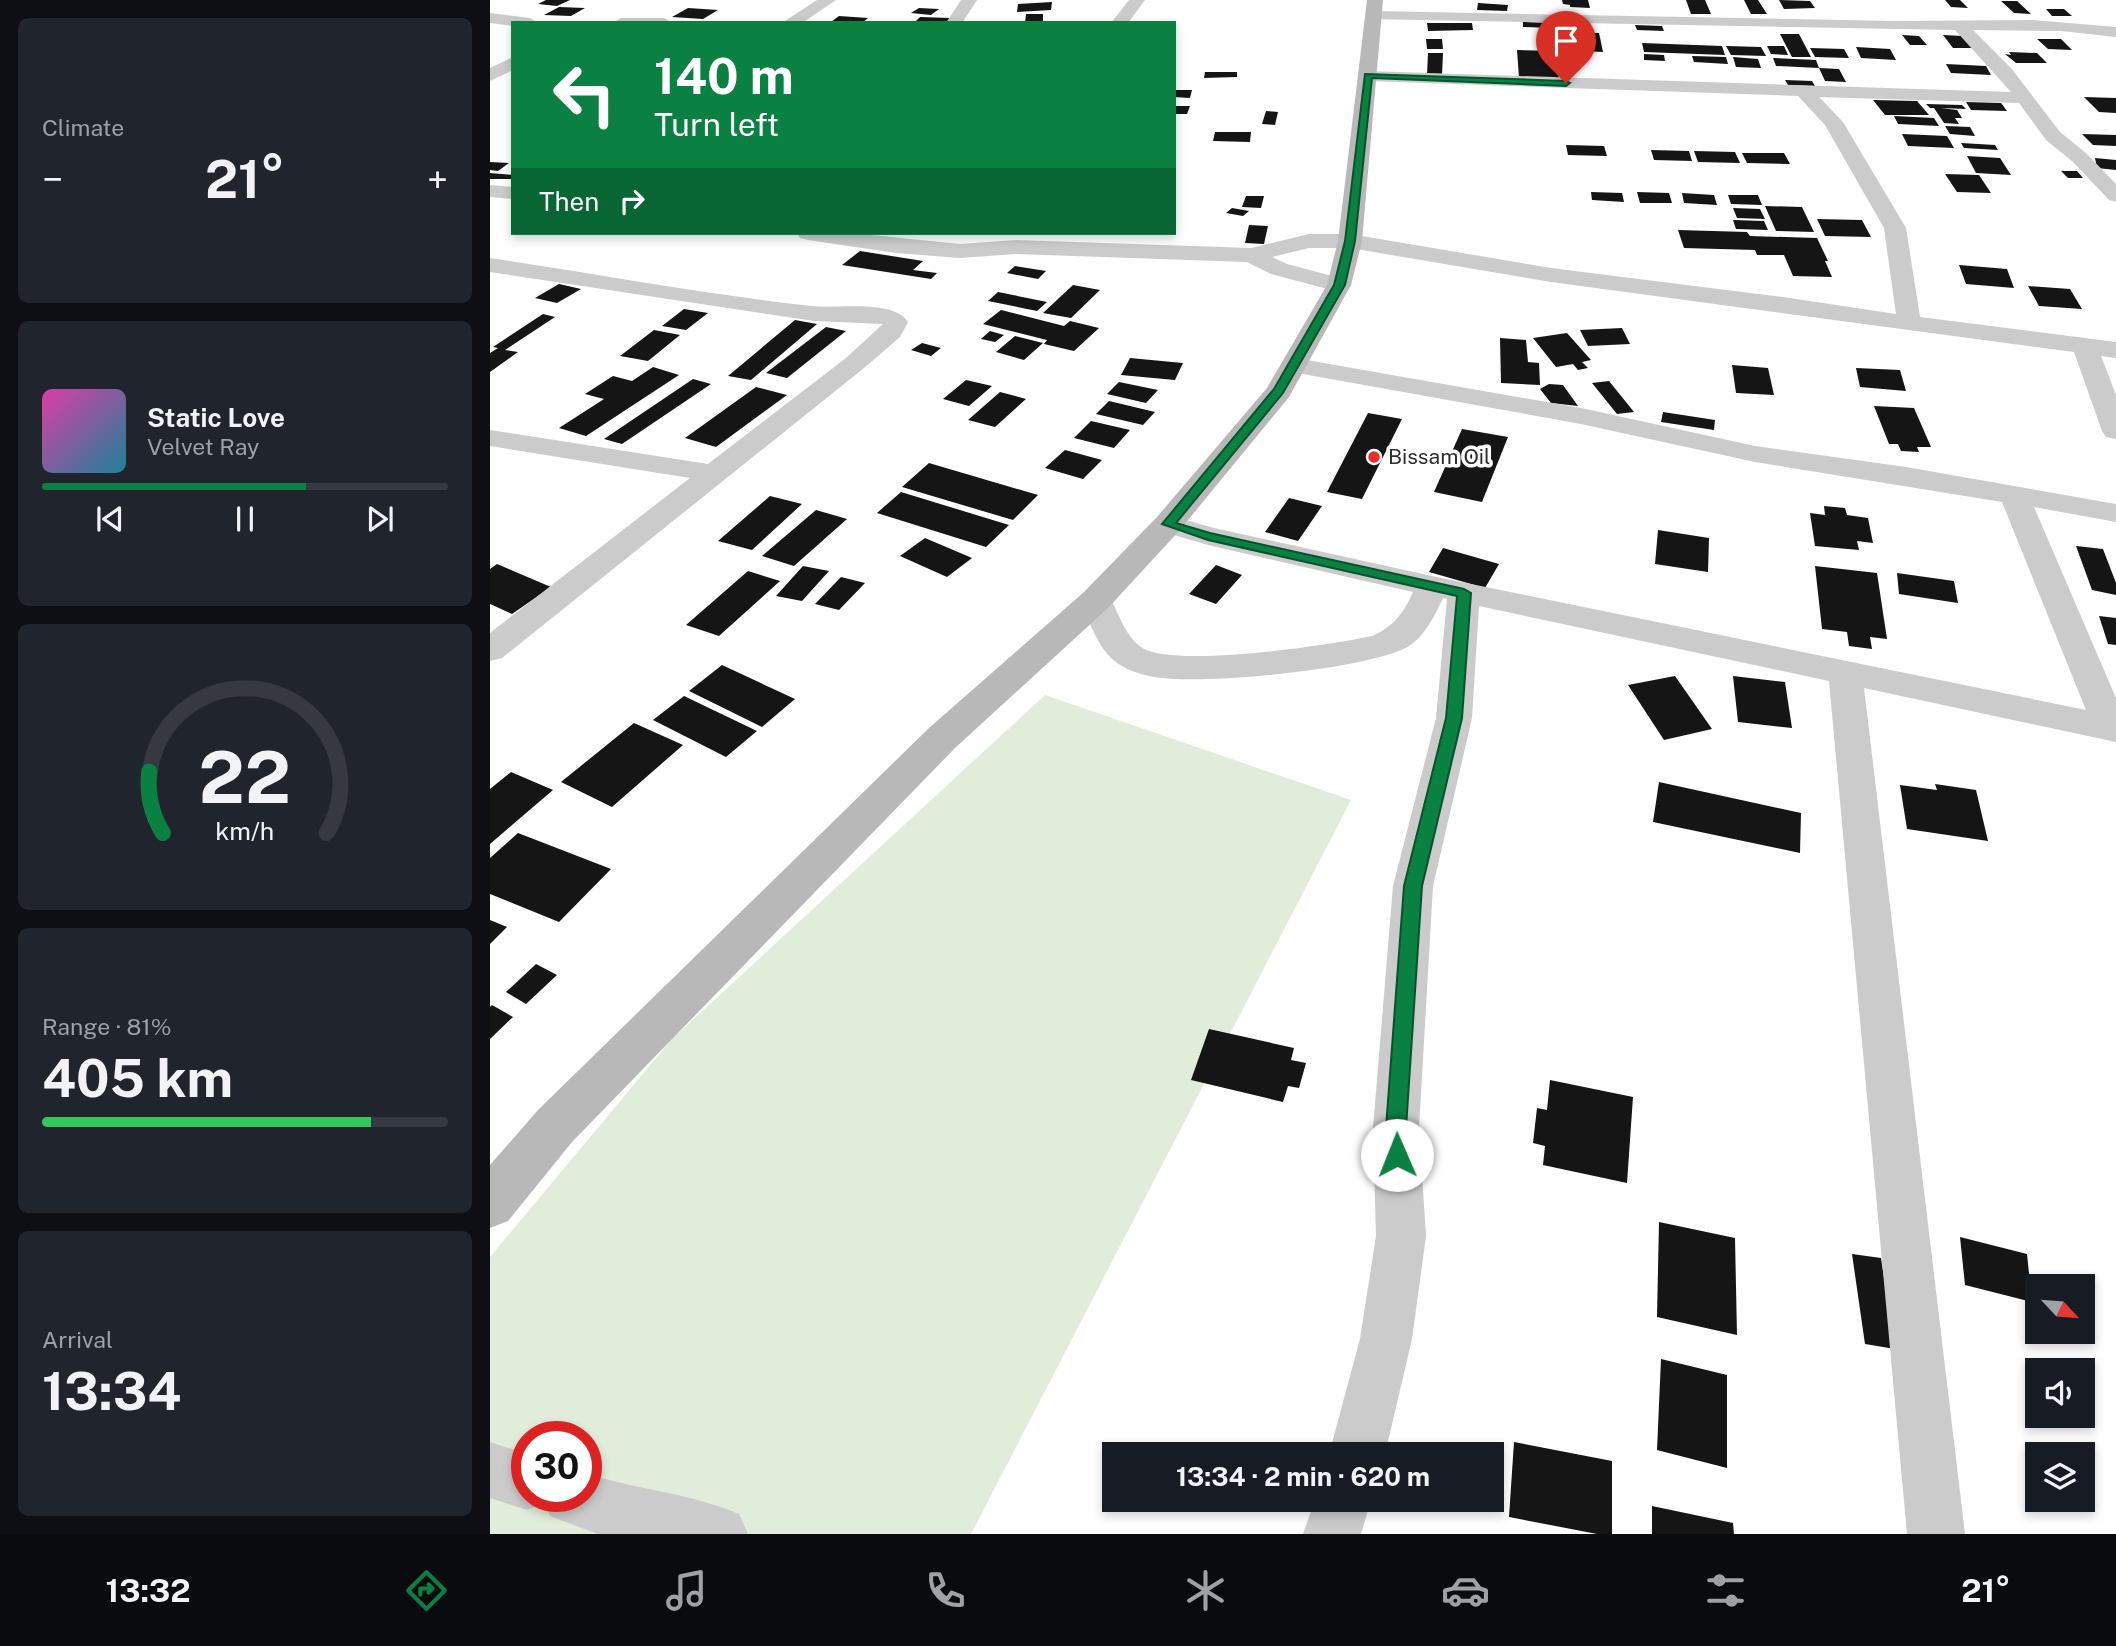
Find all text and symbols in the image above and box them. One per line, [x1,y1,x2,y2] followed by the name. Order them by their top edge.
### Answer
[1536,11,1596,83] pin
[1547,22,1585,60] icon: arrive
[654,47,794,105] text: 140 m
[539,49,630,140] icon: left
[654,106,779,143] text: Turn left
[42,114,124,141] text: Climate
[205,149,285,210] text: 21°
[42,157,63,202] text: −
[427,157,448,202] text: +
[613,182,651,220] icon: right
[539,186,599,217] text: Then
[147,402,285,433] text: Static Love
[147,433,259,460] text: Velvet Ray
[1388,444,1490,469] place label: Bissam Oil
[1366,449,1382,465] marker: Bissam Oil
[91,500,129,538] icon: previous
[226,500,264,538] icon: pause
[361,500,399,538] icon: next
[199,734,291,819] text: 22
[216,816,274,846] text: km/h
[42,1013,171,1040] text: Range · 81%
[42,1048,233,1109] text: 405 km
[1360,1118,1434,1192] position arrow
[2025,1274,2095,1344] north arrow
[2025,1274,2095,1512] map controls
[42,1326,113,1353] text: Arrival
[2025,1358,2095,1428] button: sound
[42,1361,181,1422] text: 13:34
[511,1421,602,1512] speed limit sign: 30
[2025,1442,2095,1512] button: layers
[1176,1461,1430,1492] text: 13:34 · 2 min · 620 m
[402,1566,451,1615] icon: directions
[662,1566,711,1615] icon: music
[921,1566,970,1615] icon: phone
[1181,1566,1230,1615] icon: climate
[1441,1566,1490,1615] icon: car
[1701,1566,1750,1615] icon: filters
[105,1572,191,1609] text: 13:32
[1961,1572,2010,1609] text: 21°

